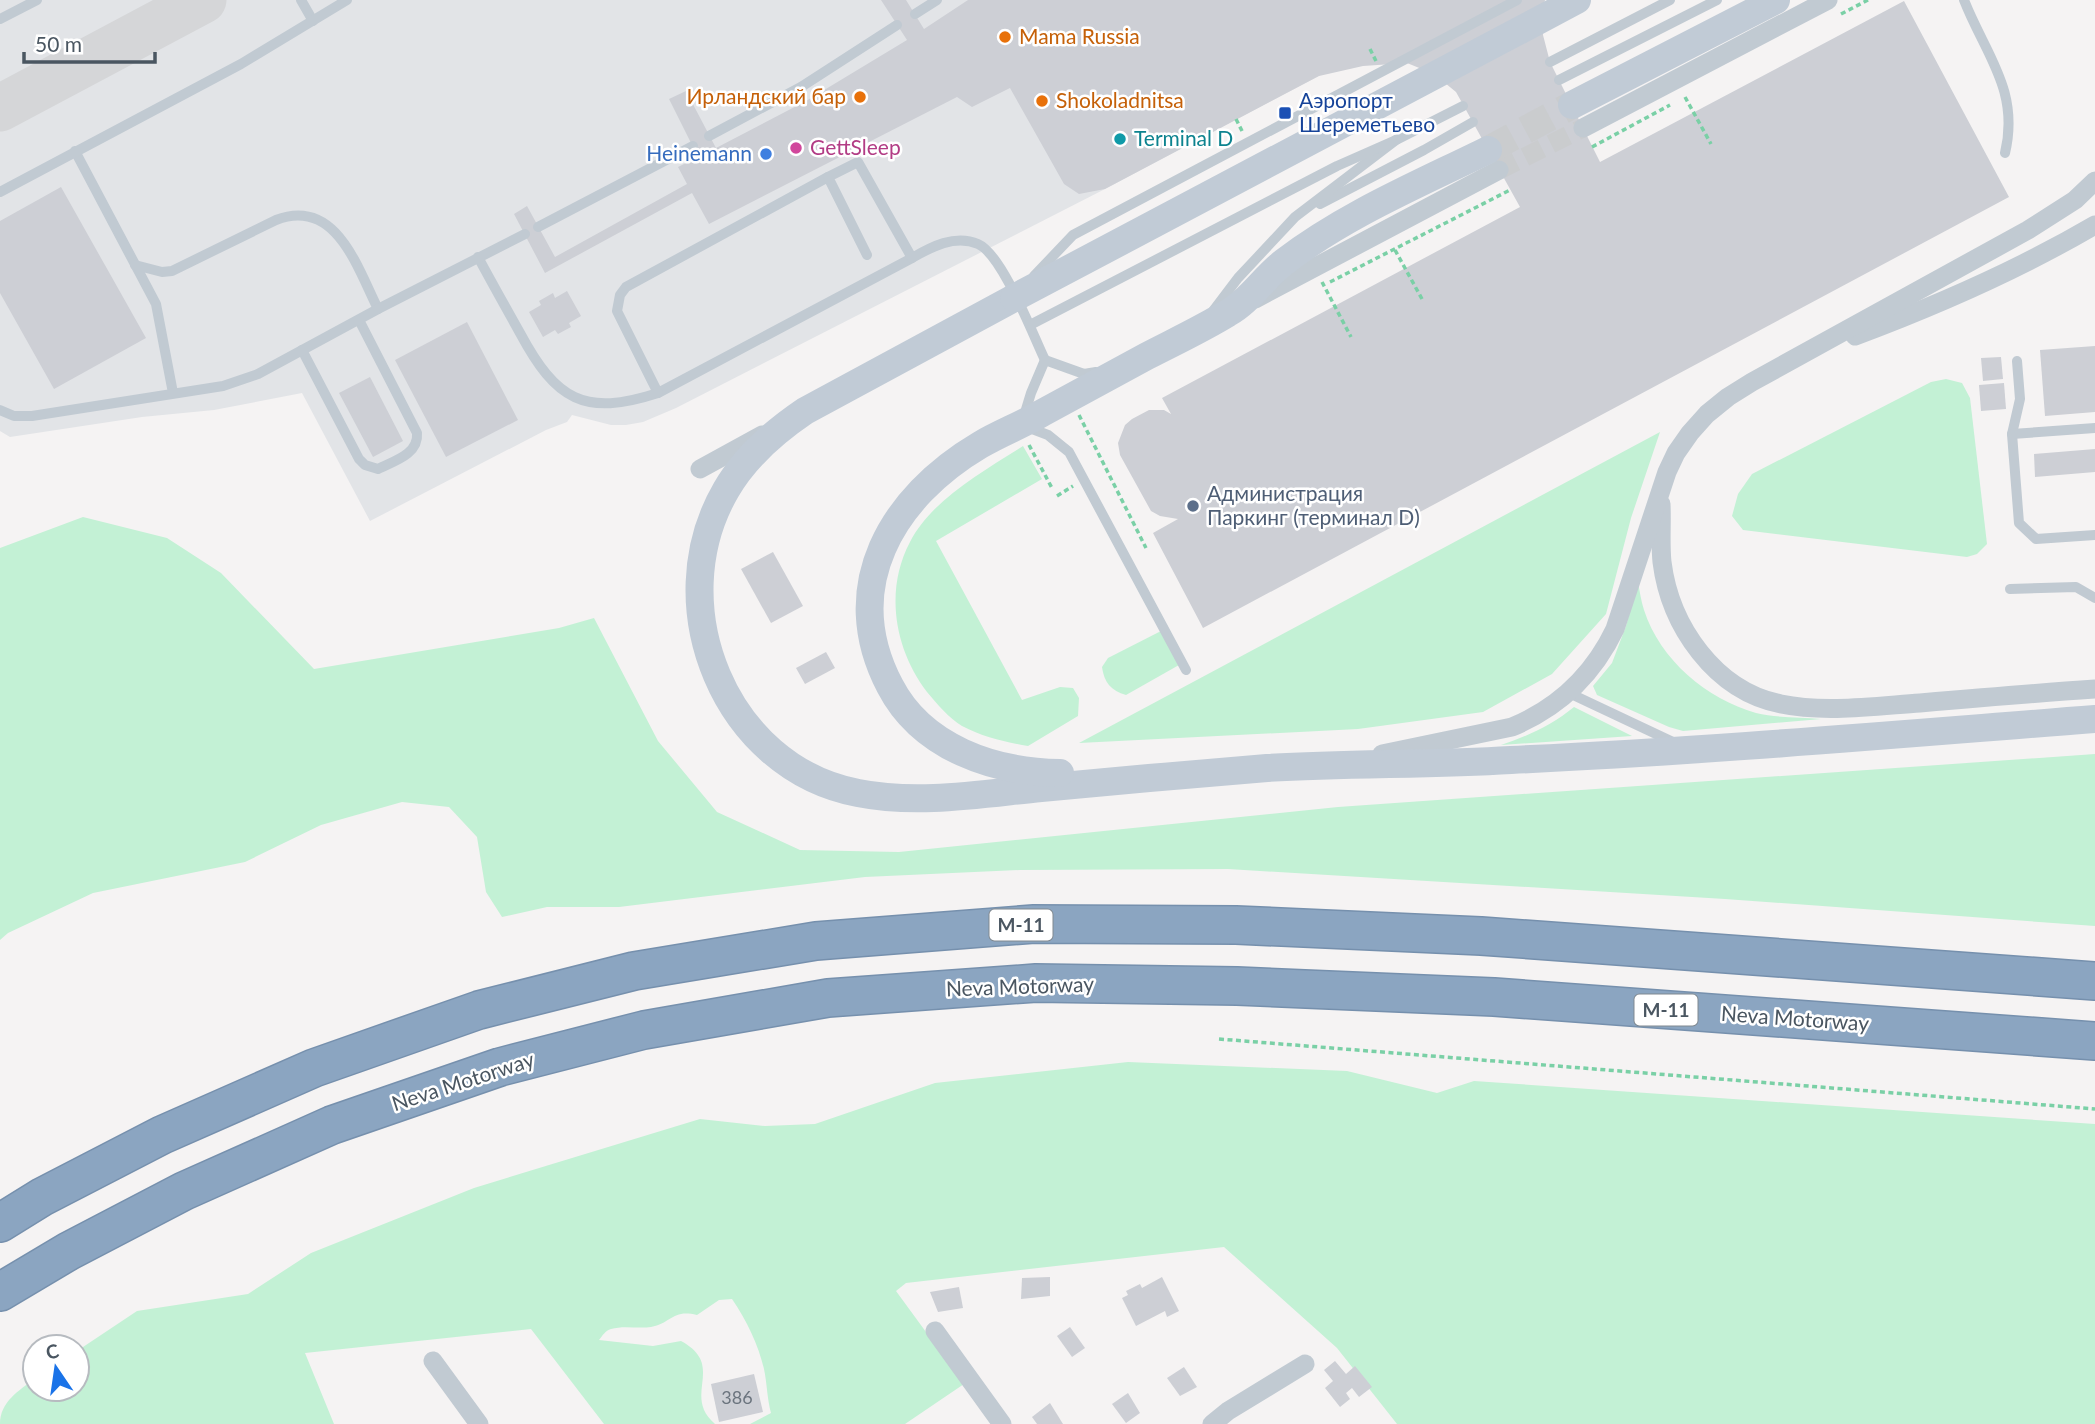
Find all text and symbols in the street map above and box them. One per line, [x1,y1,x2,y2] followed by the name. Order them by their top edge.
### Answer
[24,21,156,65] scale bar
[1019,23,1140,48] place label: Mama Russia
[997,29,1013,45] marker: Mama Russia
[35,31,82,56] text: 50 m
[686,83,846,108] place label: Ирландский бар
[1056,87,1184,112] place label: Shokoladnitsa
[1299,87,1435,136] place label: Аэропорт Шереметьево
[852,89,868,105] marker: Ирландский бар
[1034,93,1050,109] marker: Shokoladnitsa
[1277,105,1293,121] marker: Аэропорт Шереметьево
[1134,125,1233,150] place label: Terminal D
[1112,131,1128,147] marker: Terminal D
[810,134,901,159] place label: GettSleep
[646,140,752,165] place label: Heinemann
[788,140,804,156] marker: GettSleep
[758,146,774,162] marker: Heinemann
[1207,480,1420,529] place label: Администрация Паркинг (терминал D)
[1185,498,1201,514] marker: Администрация Паркинг (терминал D)
[990,909,1052,940] road number: М-11
[945,970,1095,1001] street label: Neva Motorway
[1634,994,1698,1026] road number: М-11
[1720,1000,1870,1035] street label: Neva Motorway
[388,1046,537,1115] street label: Neva Motorway
[21,1333,91,1403] north arrow
[43,1338,61,1364] text: С
[721,1386,753,1408] house number: 386

